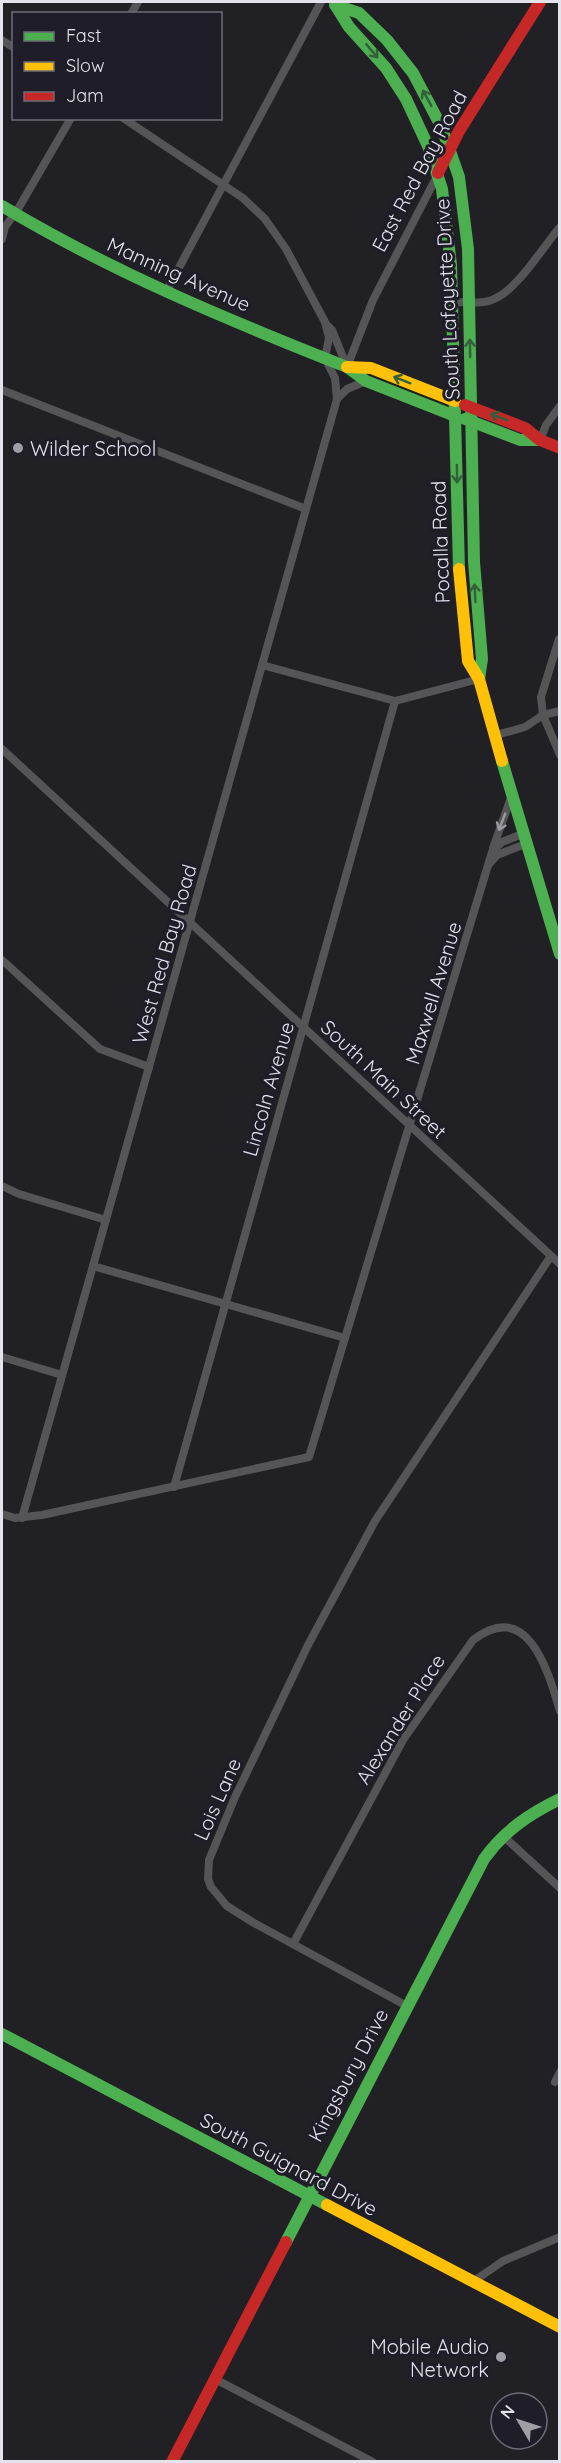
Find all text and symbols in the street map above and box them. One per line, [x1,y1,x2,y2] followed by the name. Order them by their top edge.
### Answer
[12,12,222,120] legend
[66,24,101,47] text: Fast
[365,43,379,58] one-way arrow
[66,54,104,77] text: Slow
[66,84,104,107] text: Jam
[366,86,472,256] street label: East Red Bay Road
[421,89,432,107] one-way arrow
[429,198,465,400] street label: South Lafayette Drive
[104,231,254,317] street label: Manning Avenue
[465,339,476,359] one-way arrow
[393,374,411,385] one-way arrow
[490,411,509,422] one-way arrow
[30,436,156,461] place label: Wilder School
[11,441,25,455] marker: Wilder School
[451,464,462,484] one-way arrow
[425,480,455,604] street label: Pocalla Road
[470,584,481,604] one-way arrow
[495,812,506,830] one-way arrow
[126,861,202,1047] street label: West Red Bay Road
[399,919,467,1067] street label: Maxwell Avenue
[316,1014,452,1144] street label: South Main Street
[237,1019,299,1159] street label: Lincoln Avenue
[350,1649,450,1789] street label: Alexander Place
[188,1754,246,1844] street label: Lois Lane
[302,2004,394,2146] street label: Kingsbury Drive
[196,2107,382,2221] street label: South Guignard Drive
[370,2334,489,2382] place label: Mobile Audio Network
[494,2350,508,2364] marker: Mobile Audio Network
[489,2391,549,2451] north arrow
[496,2401,519,2422] text: N

